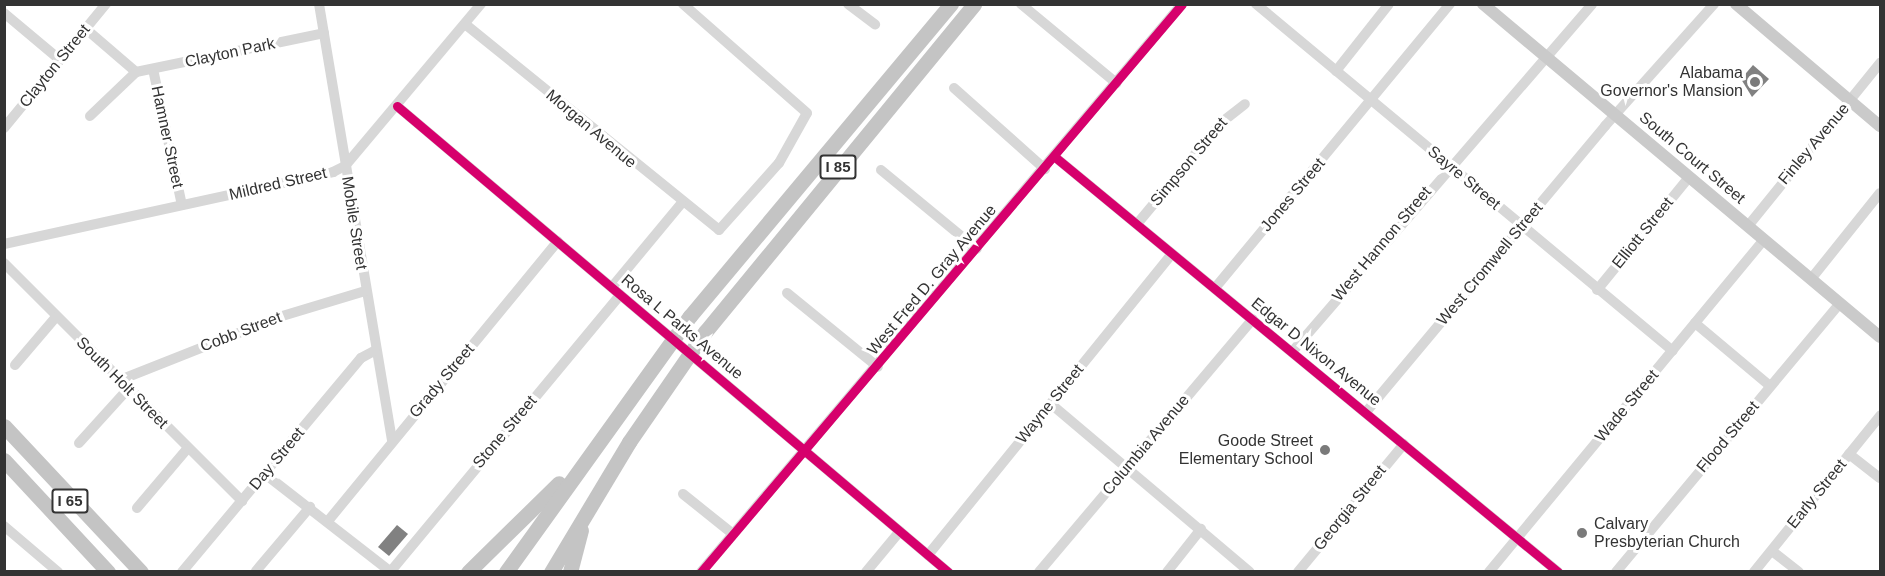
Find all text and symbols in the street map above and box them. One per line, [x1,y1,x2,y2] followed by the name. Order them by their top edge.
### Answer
[16,21,94,111] street label: Clayton Street
[183,34,277,72] street label: Clayton Park
[1600,63,1743,101] place label: Alabama Governor's Mansion
[1748,75,1762,89] marker: Alabama Governor's Mansion
[147,84,187,190] street label: Hamner Street
[542,85,640,173] street label: Morgan Avenue
[1774,99,1854,189] street label: Finley Avenue
[1635,108,1749,208] street label: South Court Street
[1146,114,1232,210] street label: Simpson Street
[1424,142,1504,214] street label: Sayre Street
[1257,154,1329,236] street label: Jones Street
[818,155,858,179] road number: I 85
[227,163,329,205] street label: Mildred Street
[337,175,371,271] street label: Mobile Street
[1328,183,1436,305] street label: West Hannon Street
[1608,193,1678,273] street label: Elliott Street
[1433,199,1547,329] street label: West Cromwell Street
[863,200,1001,360] street label: West Fred D. Gray Avenue
[617,270,747,384] street label: Rosa L Parks Avenue
[1247,293,1385,411] street label: Edgar D Nixon Avenue
[198,308,284,356] street label: Cobb Street
[72,333,172,433] street label: South Holt Street
[405,340,479,422] street label: Grady Street
[1012,361,1088,447] street label: Wayne Street
[1591,366,1663,446] street label: Wade Street
[1098,391,1194,499] street label: Columbia Avenue
[469,392,541,472] street label: Stone Street
[1693,397,1763,477] street label: Flood Street
[245,424,309,494] street label: Day Street
[1179,431,1313,469] place label: Goode Street Elementary School
[1318,443,1332,457] marker: Goode Street Elementary School
[1783,455,1851,533] street label: Early Street
[1310,462,1390,554] street label: Georgia Street
[50,489,90,513] road number: I 65
[1594,514,1740,552] place label: Calvary Presbyterian Church
[1575,526,1589,540] marker: Calvary Presbyterian Church

